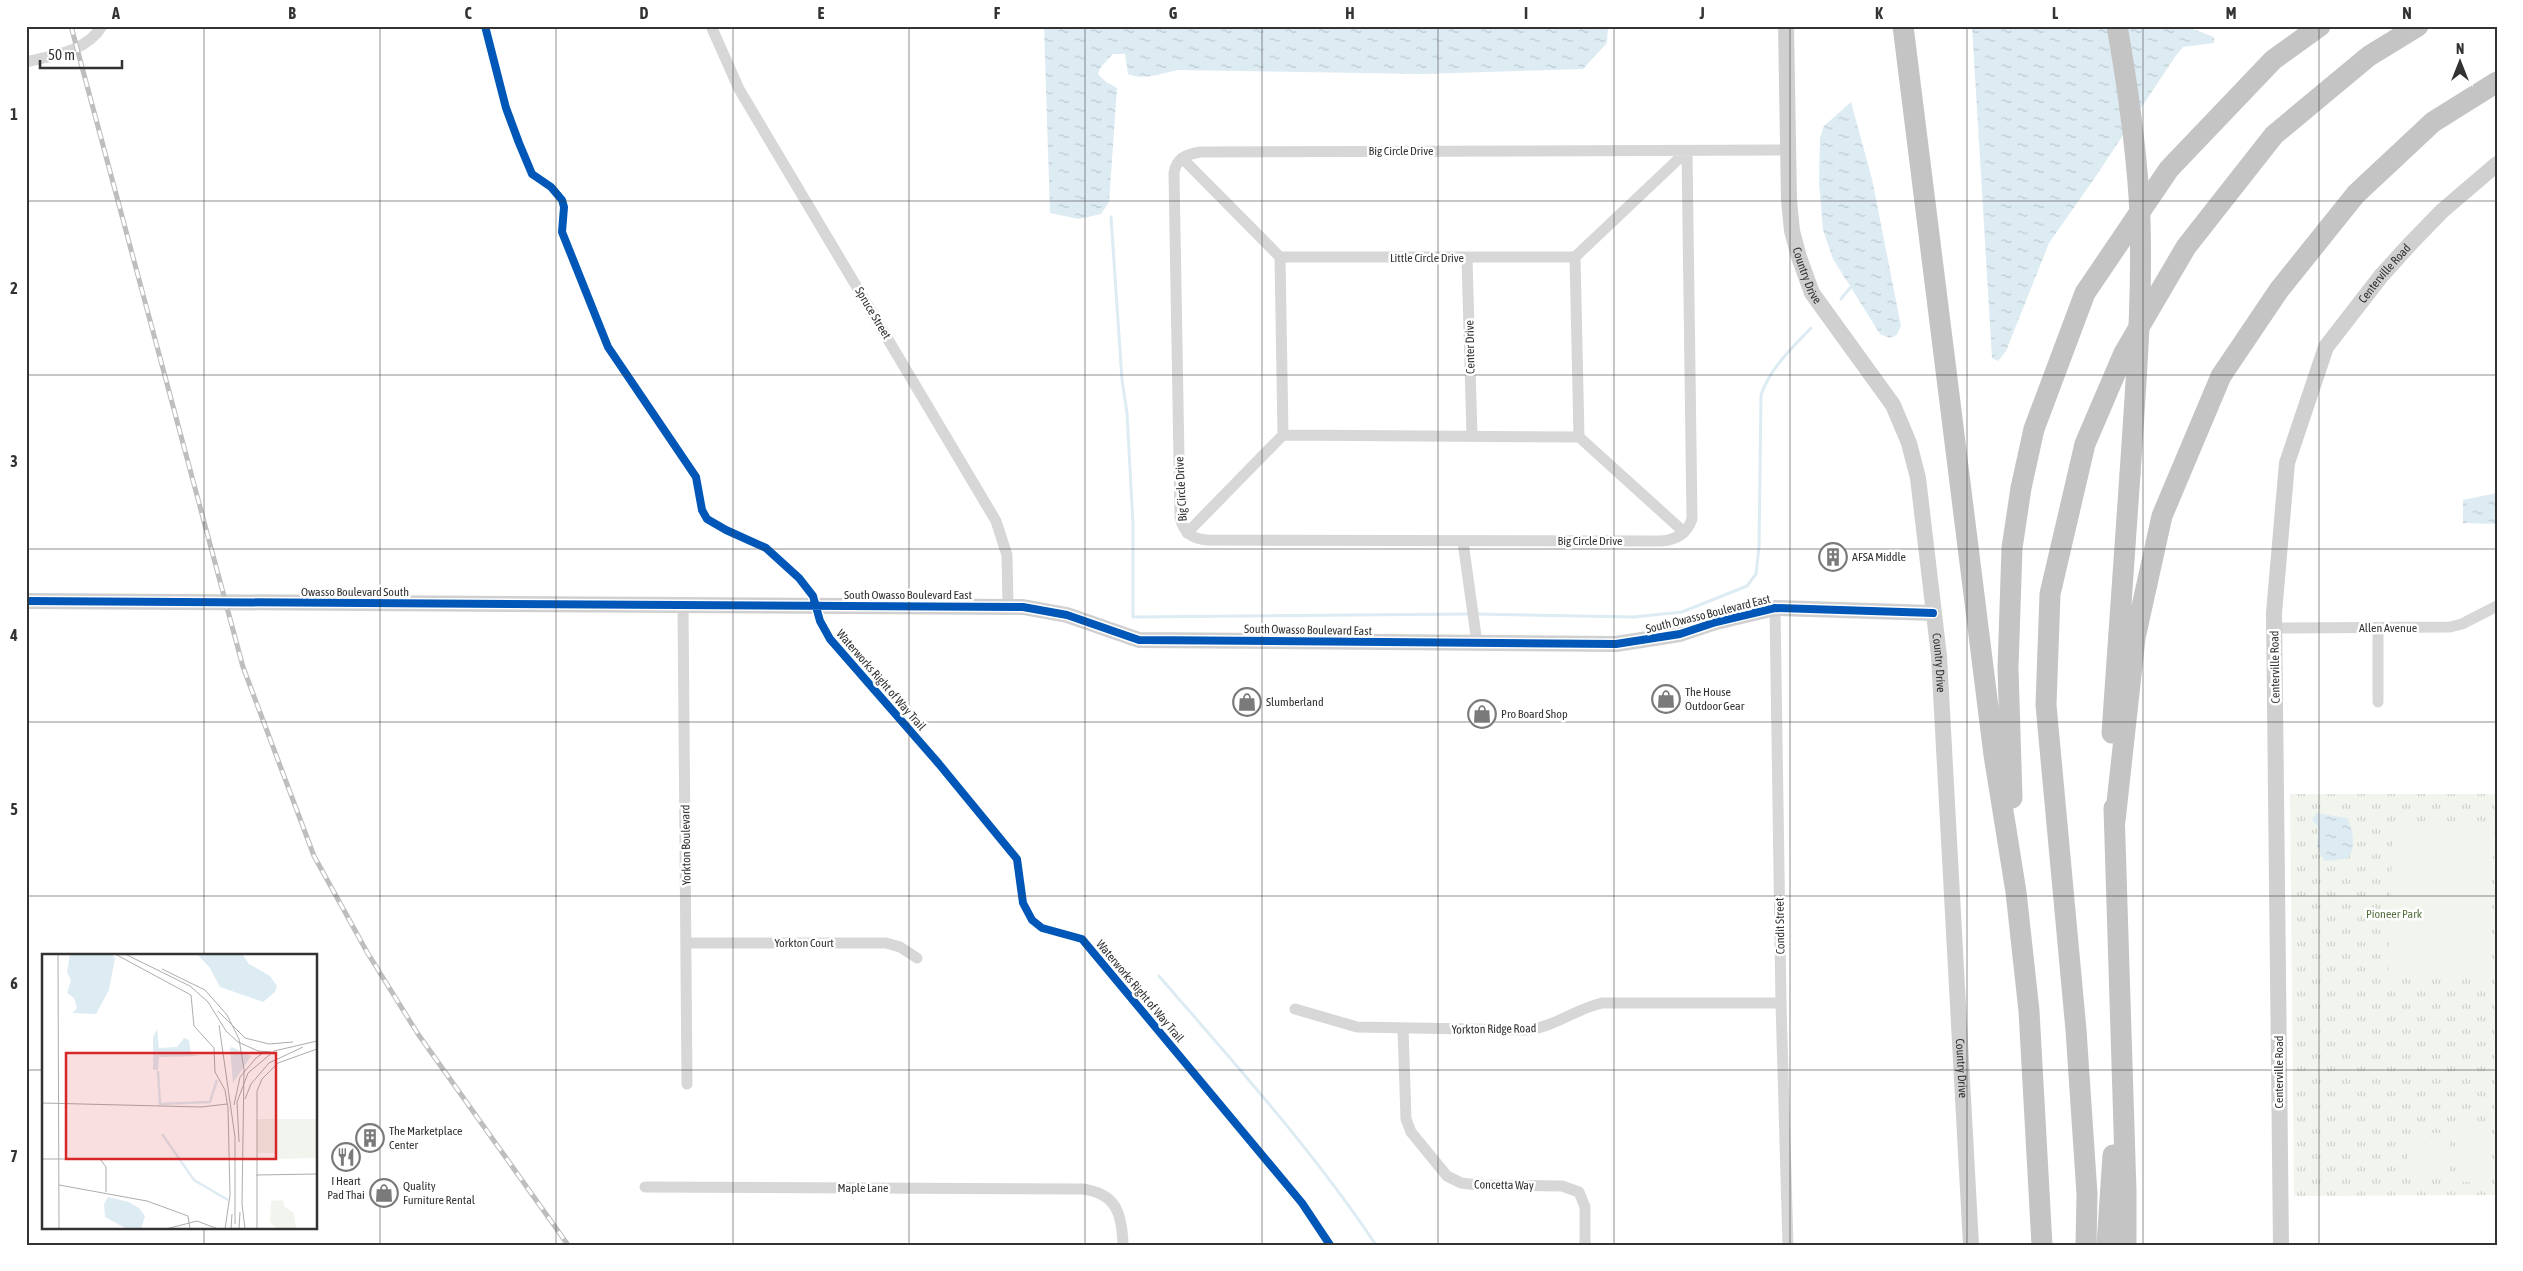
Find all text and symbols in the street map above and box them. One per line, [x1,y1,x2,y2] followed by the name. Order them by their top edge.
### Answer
[111,4,120,22] text: A
[288,4,296,22] text: B
[464,4,472,22] text: C
[640,4,649,22] text: D
[818,4,825,22] text: E
[994,4,1001,22] text: F
[1169,4,1178,22] text: G
[1345,4,1355,22] text: H
[1524,4,1528,22] text: I
[1698,4,1705,22] text: J
[1875,4,1883,22] text: K
[2052,4,2059,22] text: L
[2226,4,2236,22] text: M
[2402,4,2412,22] text: N
[40,38,122,70] scale bar
[2436,38,2486,88] north arrow
[2456,41,2464,57] text: N
[48,46,75,63] text: 50 m
[10,105,18,123] text: 1
[1369,144,1433,158] street label: Big Circle Drive
[2356,241,2414,306] street label: Centerville Road
[1790,246,1824,306] street label: Country Drive
[1390,251,1464,265] street label: Little Circle Drive
[10,279,18,297] text: 2
[852,285,894,342] street label: Spruce Street
[1463,320,1477,374] street label: Center Drive
[10,452,18,470] text: 3
[1172,456,1190,522] street label: Big Circle Drive
[1558,534,1622,548] street label: Big Circle Drive
[1818,542,1848,572] building icon: AFSA Middle
[1852,550,1906,564] place label: AFSA Middle
[301,585,409,599] street label: Owasso Boulevard South
[844,588,973,602] street label: South Owasso Boulevard East
[1644,592,1772,636] street label: South Owasso Boulevard East
[2359,621,2417,635] street label: Allen Avenue
[1244,622,1373,638] street label: South Owasso Boulevard East
[9,626,18,644] text: 4
[833,627,929,734] street label: Waterworks Right of Way Trail
[2267,630,2283,704] street label: Centerville Road
[1929,632,1948,693] street label: Country Drive
[1651,684,1681,714] shop icon: The House Outdoor Gear
[1685,685,1745,713] place label: The House Outdoor Gear
[1232,687,1262,717] shop icon: Slumberland
[1266,695,1324,709] place label: Slumberland
[1467,699,1497,729] shop icon: Pro Board Shop
[1501,707,1568,721] place label: Pro Board Shop
[10,800,18,818] text: 5
[678,805,694,885] street label: Yorkton Boulevard
[1772,897,1787,954] street label: Condit Street
[2366,907,2423,921] park label: Pioneer Park
[774,936,834,950] street label: Yorkton Court
[1093,937,1187,1046] street label: Waterworks Right of Way Trail
[42,954,318,1228] inset map
[10,974,18,992] text: 6
[1451,1021,1537,1037] street label: Yorkton Ridge Road
[2272,1036,2286,1108] street label: Centerville Road
[1953,1038,1970,1098] street label: Country Drive
[355,1123,385,1153] building icon: The Marketplace Center
[389,1124,462,1152] place label: The Marketplace Center
[331,1142,361,1172] restaurant icon: I Heart Pad Thai
[10,1147,18,1165] text: 7
[327,1174,365,1202] place label: I Heart Pad Thai
[1474,1177,1534,1193] street label: Concetta Way
[369,1178,399,1208] shop icon: Quality Furniture Rental
[403,1179,476,1207] place label: Quality Furniture Rental
[838,1181,888,1195] street label: Maple Lane

